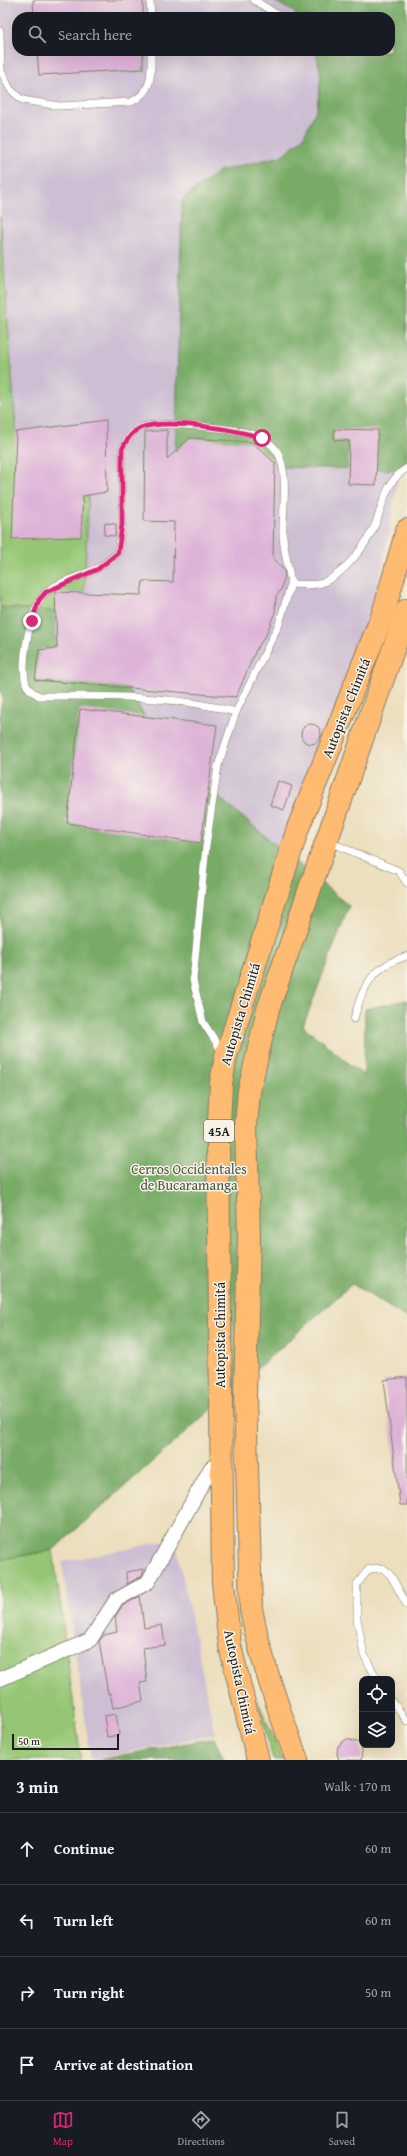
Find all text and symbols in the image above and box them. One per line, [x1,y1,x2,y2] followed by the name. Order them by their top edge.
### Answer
[12,12,395,56] search box
[26,23,48,45] icon: search
[58,24,132,45] text: Search here
[253,429,271,447] route start
[23,612,41,630] route end
[317,655,375,761] street label: Autopista Chimitá
[215,960,265,1068] street label: Autopista Chimitá
[204,1120,234,1142] road number: 45A
[131,1159,247,1195] park label: Cerros Occidentales de Bucaramanga
[210,1282,230,1388] street label: Autopista Chimitá
[219,1628,261,1736] street label: Autopista Chimitá
[359,1676,395,1748] map controls
[359,1676,395,1712] button: locate
[359,1712,395,1748] button: layers
[12,1732,119,1751] scale bar
[18,1733,40,1749] text: 50 m
[16,1774,58,1799] text: 3 min
[324,1777,391,1796] text: Walk · 170 m
[16,1838,38,1860] icon: ahead
[54,1838,115,1859] text: Continue
[365,1839,391,1858] text: 60 m
[16,1910,38,1932] icon: left
[54,1910,113,1931] text: Turn left
[365,1911,391,1930] text: 60 m
[16,1982,38,2004] icon: right
[54,1982,125,2003] text: Turn right
[365,1983,391,2002] text: 50 m
[16,2054,38,2076] icon: arrive
[54,2054,193,2075] text: Arrive at destination
[52,2109,74,2149] tab: Map
[178,2109,225,2149] tab: Directions
[328,2109,355,2149] tab: Saved

